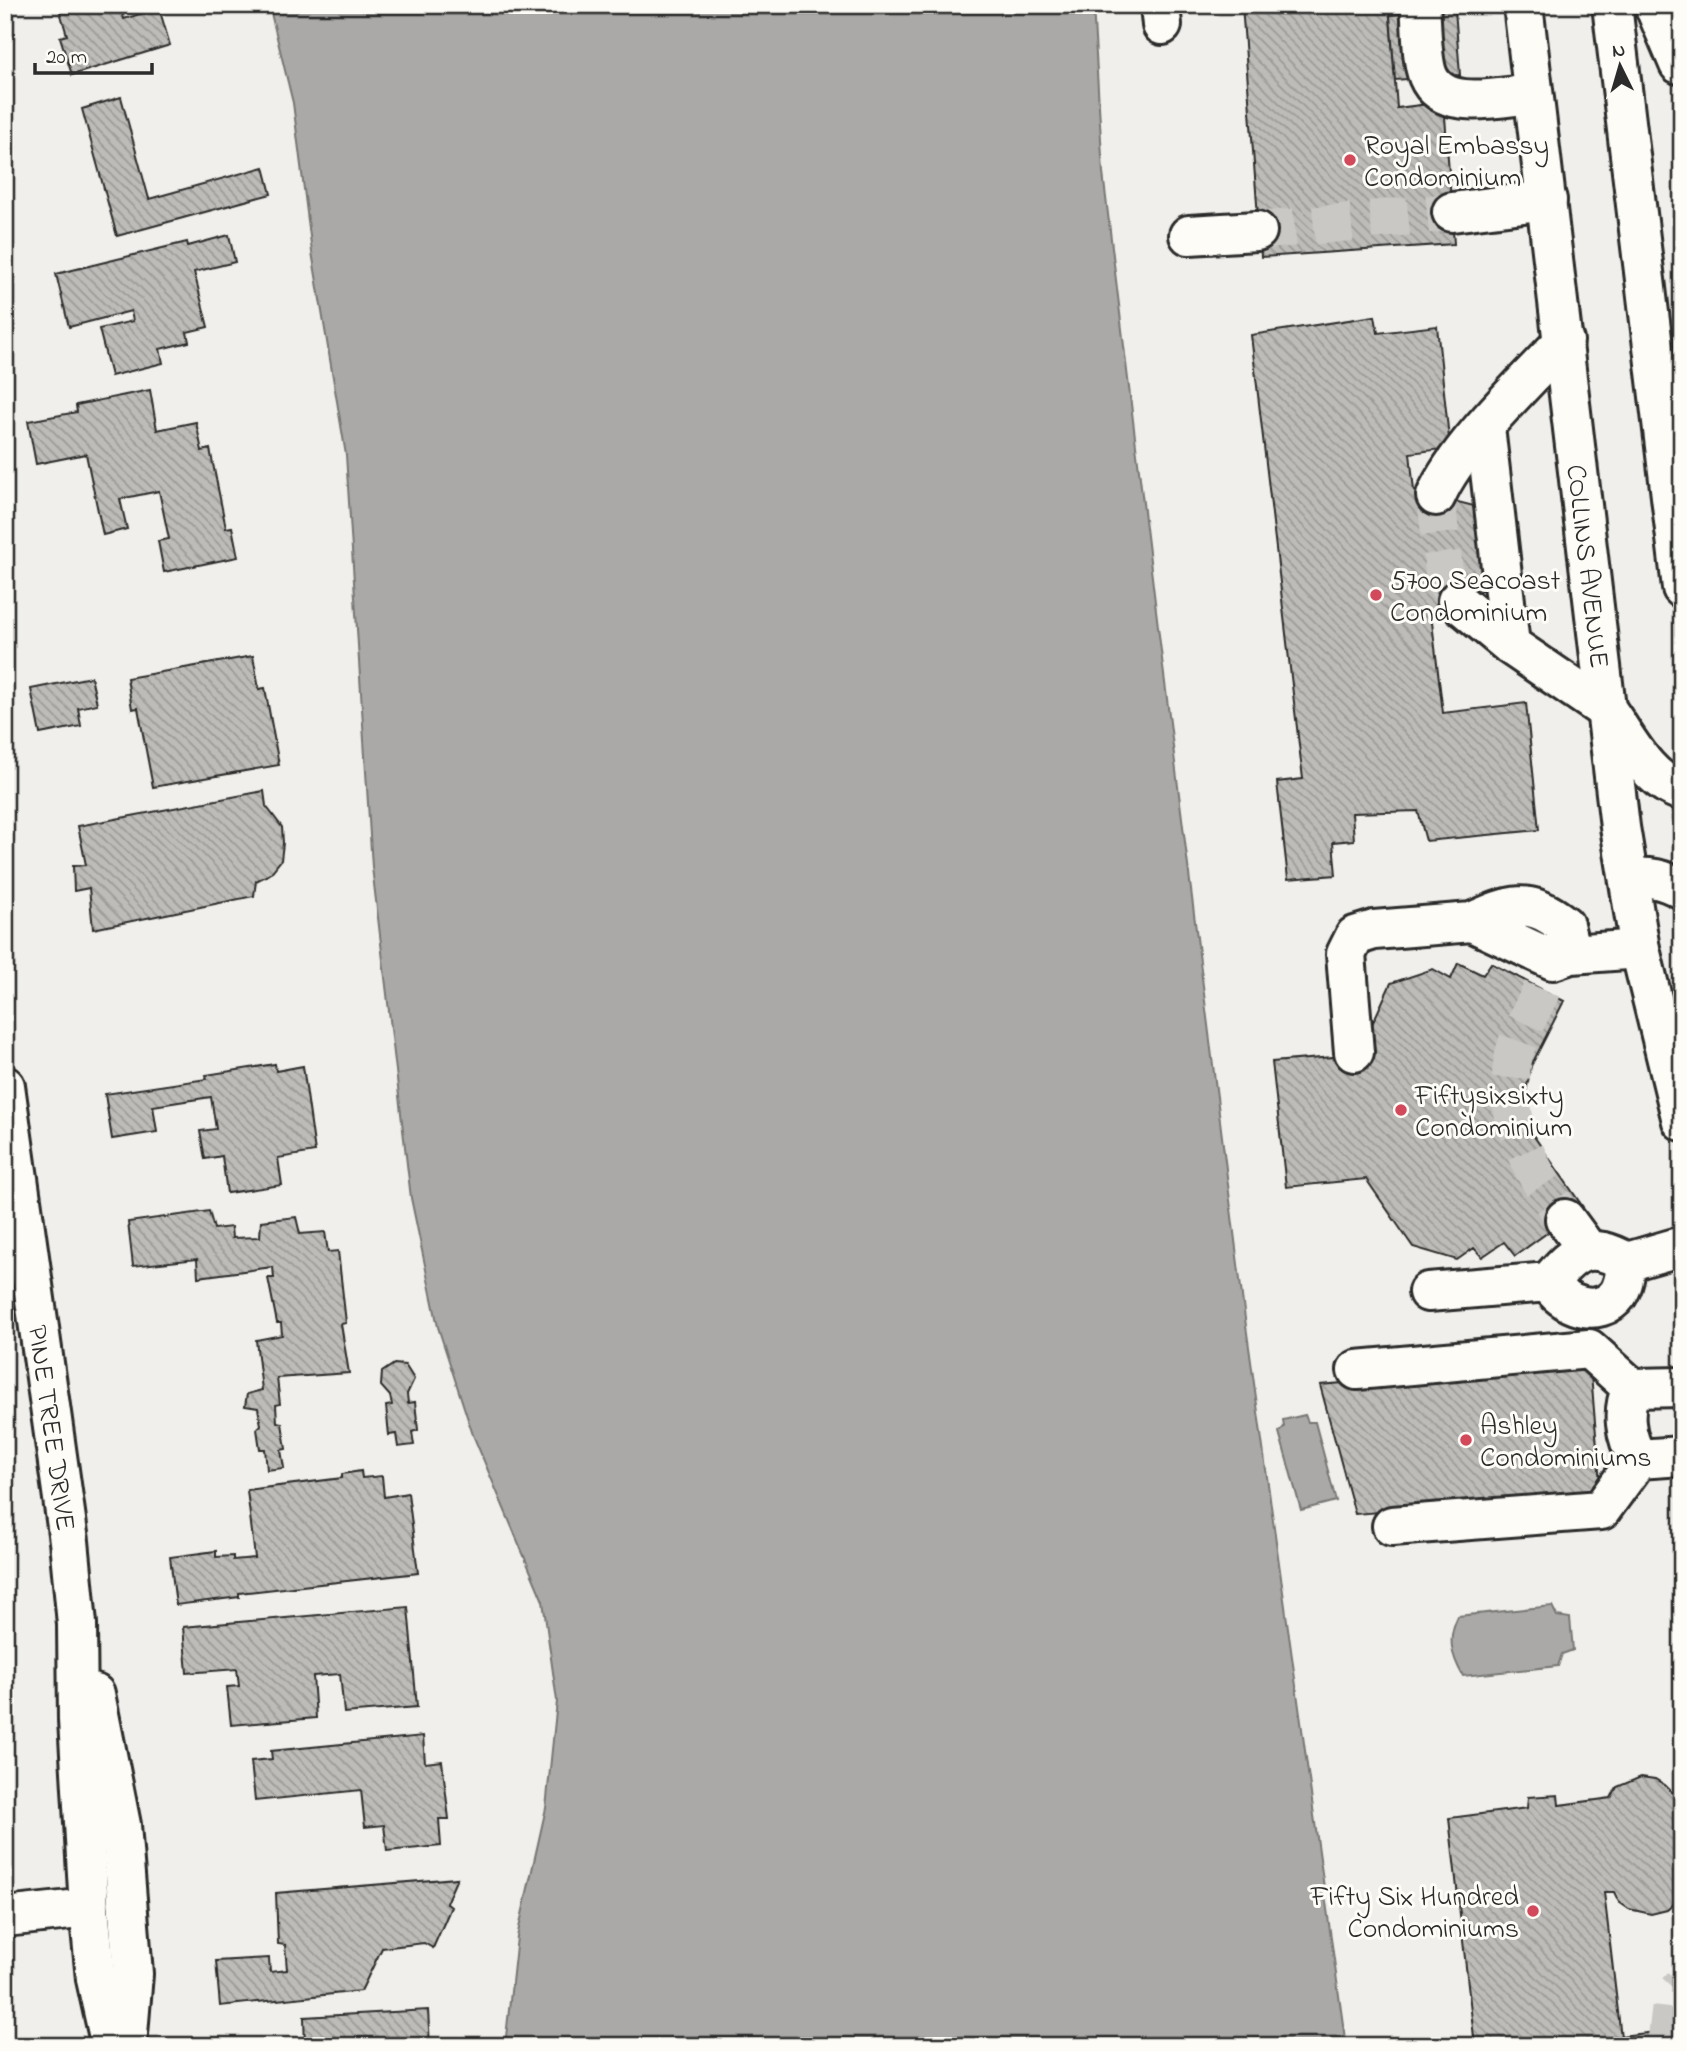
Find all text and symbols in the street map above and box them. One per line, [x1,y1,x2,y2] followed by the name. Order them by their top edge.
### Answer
[35,32,152,76] scale bar
[1586,32,1656,102] north arrow
[1611,38,1626,66] text: N
[46,43,87,73] text: 20 m
[1364,127,1549,200] place label: Royal Embassy Condominium
[1342,152,1358,168] marker: Royal Embassy Condominium
[1553,462,1618,671] street label: COLLINS AVENUE
[1390,562,1560,635] place label: 5700 Seacoast Condominium
[1368,587,1384,603] marker: 5700 Seacoast Condominium
[1414,1077,1572,1150] place label: Fiftysixsixty Condominium
[1393,1102,1409,1118] marker: Fiftysixsixty Condominium
[15,1322,84,1534] street label: PINE TREE DRIVE
[1480,1407,1652,1480] place label: Ashley Condominiums
[1458,1432,1474,1448] marker: Ashley Condominiums
[1310,1878,1519,1951] place label: Fifty Six Hundred Condominiums
[1525,1903,1541,1919] marker: Fifty Six Hundred Condominiums

